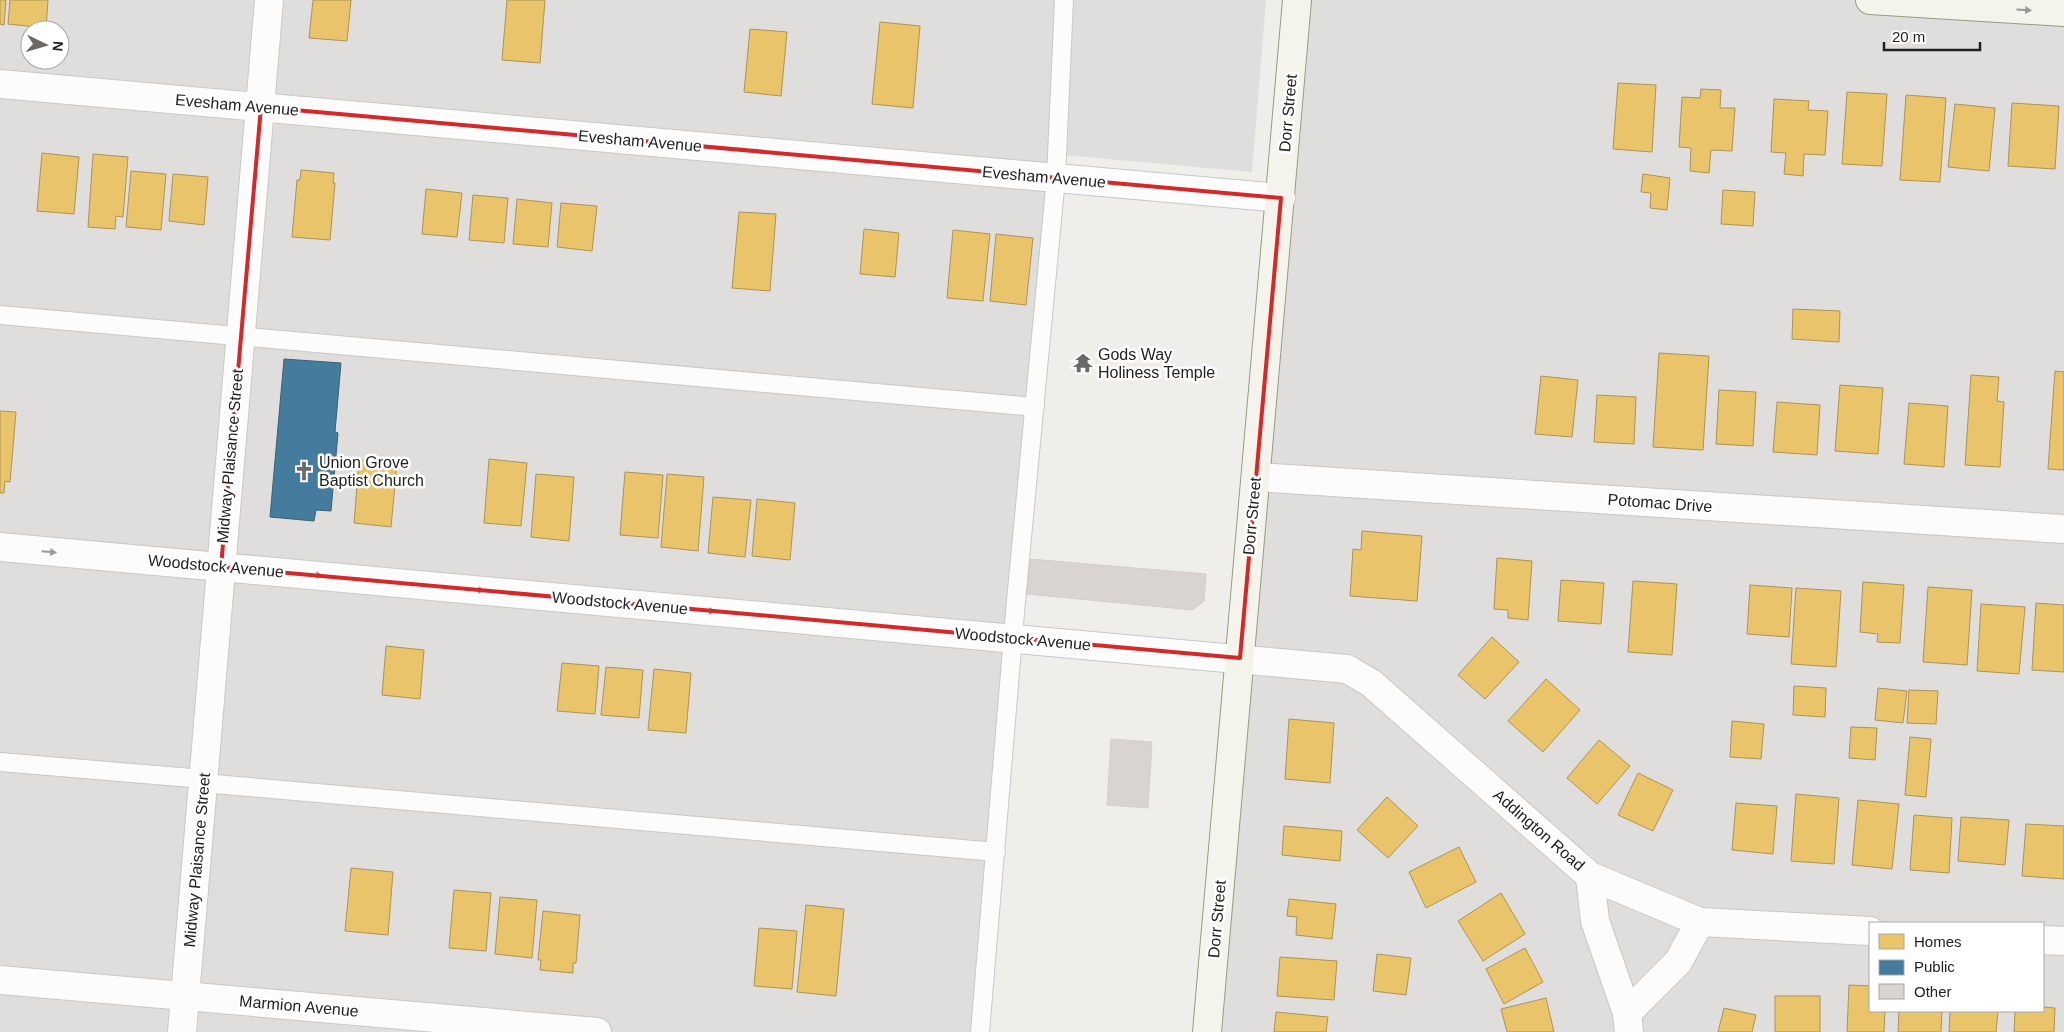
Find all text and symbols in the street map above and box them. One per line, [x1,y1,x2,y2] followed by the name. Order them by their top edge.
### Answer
[2016,6,2032,14] one-way arrow
[20,20,70,70] north arrow
[1884,20,1980,52] scale bar
[1892,28,1925,45] text: 20 m
[50,40,66,52] text: N
[1276,73,1300,153] street label: Dorr Street
[174,91,300,119] street label: Evesham Avenue
[577,127,703,155] street label: Evesham Avenue
[981,163,1107,191] street label: Evesham Avenue
[1098,346,1215,381] place label: Gods Way Holiness Temple
[1072,352,1094,374] temple icon: Gods Way Holiness Temple
[214,367,246,544] street label: Midway Plaisance Street
[319,454,424,489] place label: Union Grove Baptist Church
[293,460,315,482] church icon: Union Grove Baptist Church
[1240,476,1264,556] street label: Dorr Street
[1607,491,1713,515] street label: Potomac Drive
[41,548,57,556] one-way arrow
[147,552,285,580] street label: Woodstock Avenue
[307,571,323,579] one-way arrow
[469,586,485,594] one-way arrow
[551,589,689,617] street label: Woodstock Avenue
[701,607,717,615] one-way arrow
[954,625,1092,653] street label: Woodstock Avenue
[181,771,213,948] street label: Midway Plaisance Street
[1490,786,1588,874] street label: Addington Road
[1205,879,1229,959] street label: Dorr Street
[1869,922,2044,1012] legend
[1914,933,1962,950] text: Homes
[1914,958,1955,975] text: Public
[1914,983,1952,1000] text: Other
[239,992,359,1020] street label: Marmion Avenue

